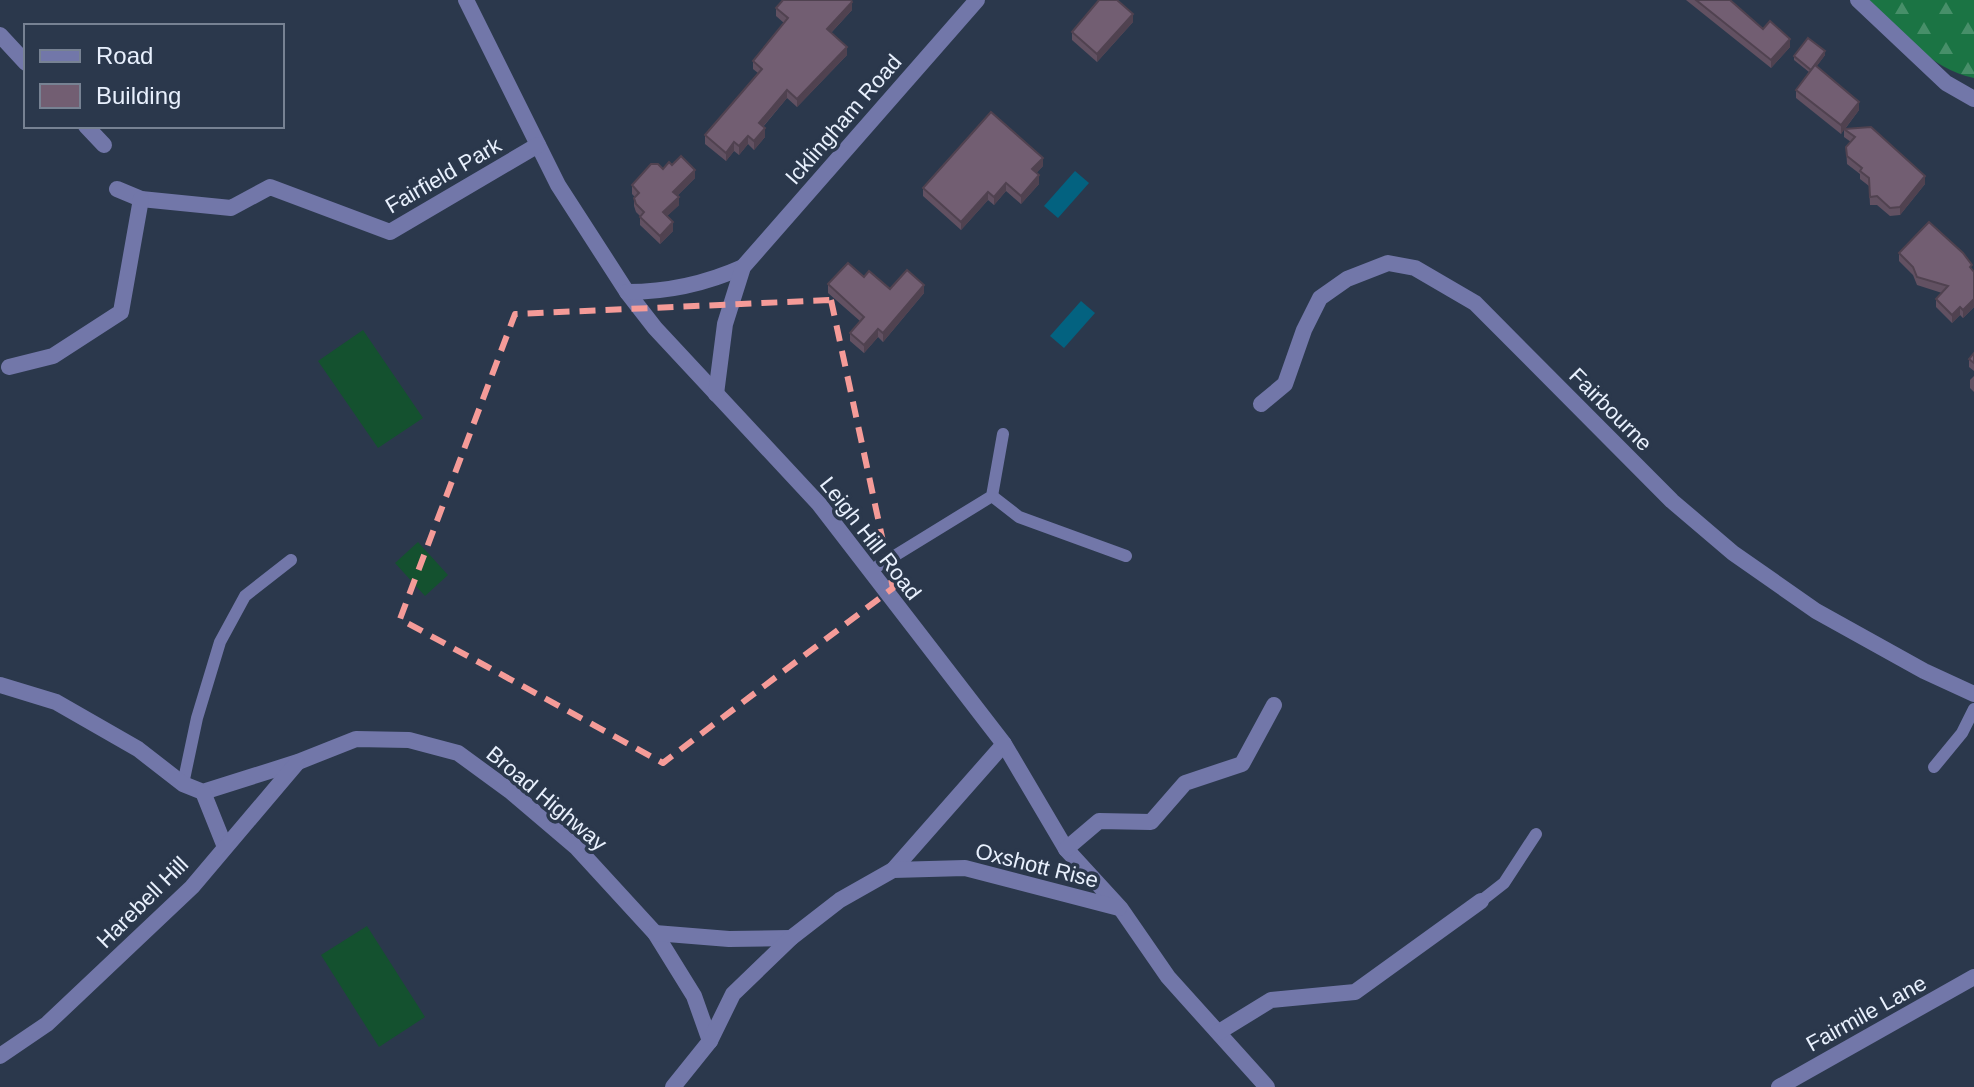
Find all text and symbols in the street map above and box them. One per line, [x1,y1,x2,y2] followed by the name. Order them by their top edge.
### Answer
[24,24,284,128] legend
[96,42,153,69] text: Road
[780,49,907,189] street label: Icklingham Road
[96,82,181,109] text: Building
[381,132,506,219] street label: Fairfield Park
[1564,363,1657,456] street label: Fairbourne
[815,472,926,605] street label: Leigh Hill Road
[482,741,612,856] street label: Broad Highway
[973,838,1101,893] street label: Oxshott Rise
[92,852,193,953] street label: Harebell Hill
[1802,970,1931,1057] street label: Fairmile Lane

